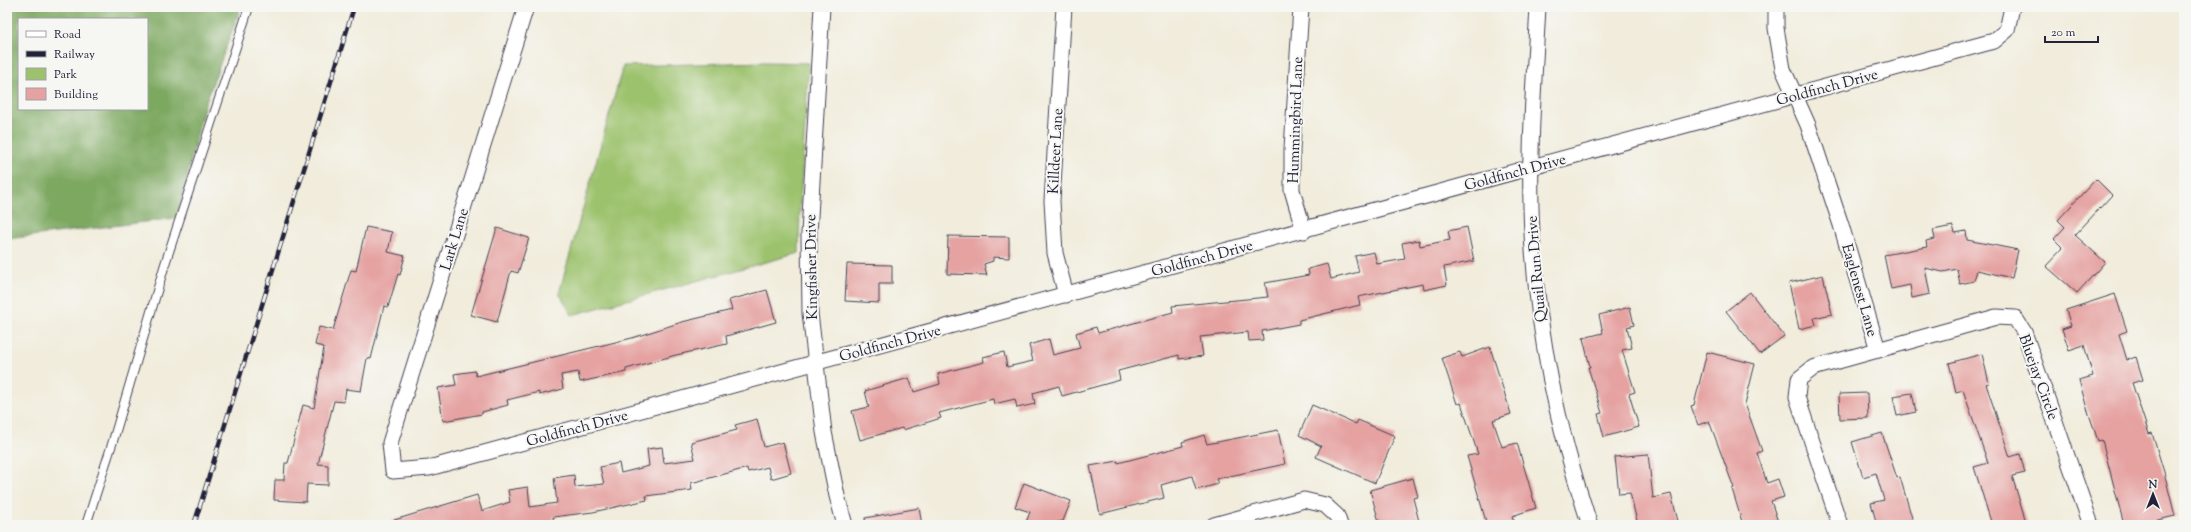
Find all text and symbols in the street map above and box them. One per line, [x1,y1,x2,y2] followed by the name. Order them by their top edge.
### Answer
[18,18,148,110] legend
[2045,18,2098,44] scale bar
[2051,24,2076,42] text: 20 m
[54,26,81,44] text: Road
[54,46,95,64] text: Railway
[1284,56,1309,184] street label: Hummingbird Lane
[1774,65,1881,112] street label: Goldfinch Drive
[54,66,77,84] text: Park
[54,86,98,104] text: Building
[1044,108,1069,195] street label: Killdeer Lane
[1462,150,1569,197] street label: Goldfinch Drive
[436,206,475,273] street label: Lark Lane
[801,214,824,320] street label: Kingfisher Drive
[1522,215,1553,323] street label: Quail Run Drive
[1149,236,1256,283] street label: Goldfinch Drive
[1835,242,1882,339] street label: Eaglenest Lane
[837,321,944,368] street label: Goldfinch Drive
[2012,332,2063,423] street label: Bluejay Circle
[524,406,631,453] street label: Goldfinch Drive
[2133,474,2173,514] north arrow
[2148,477,2158,493] text: N

